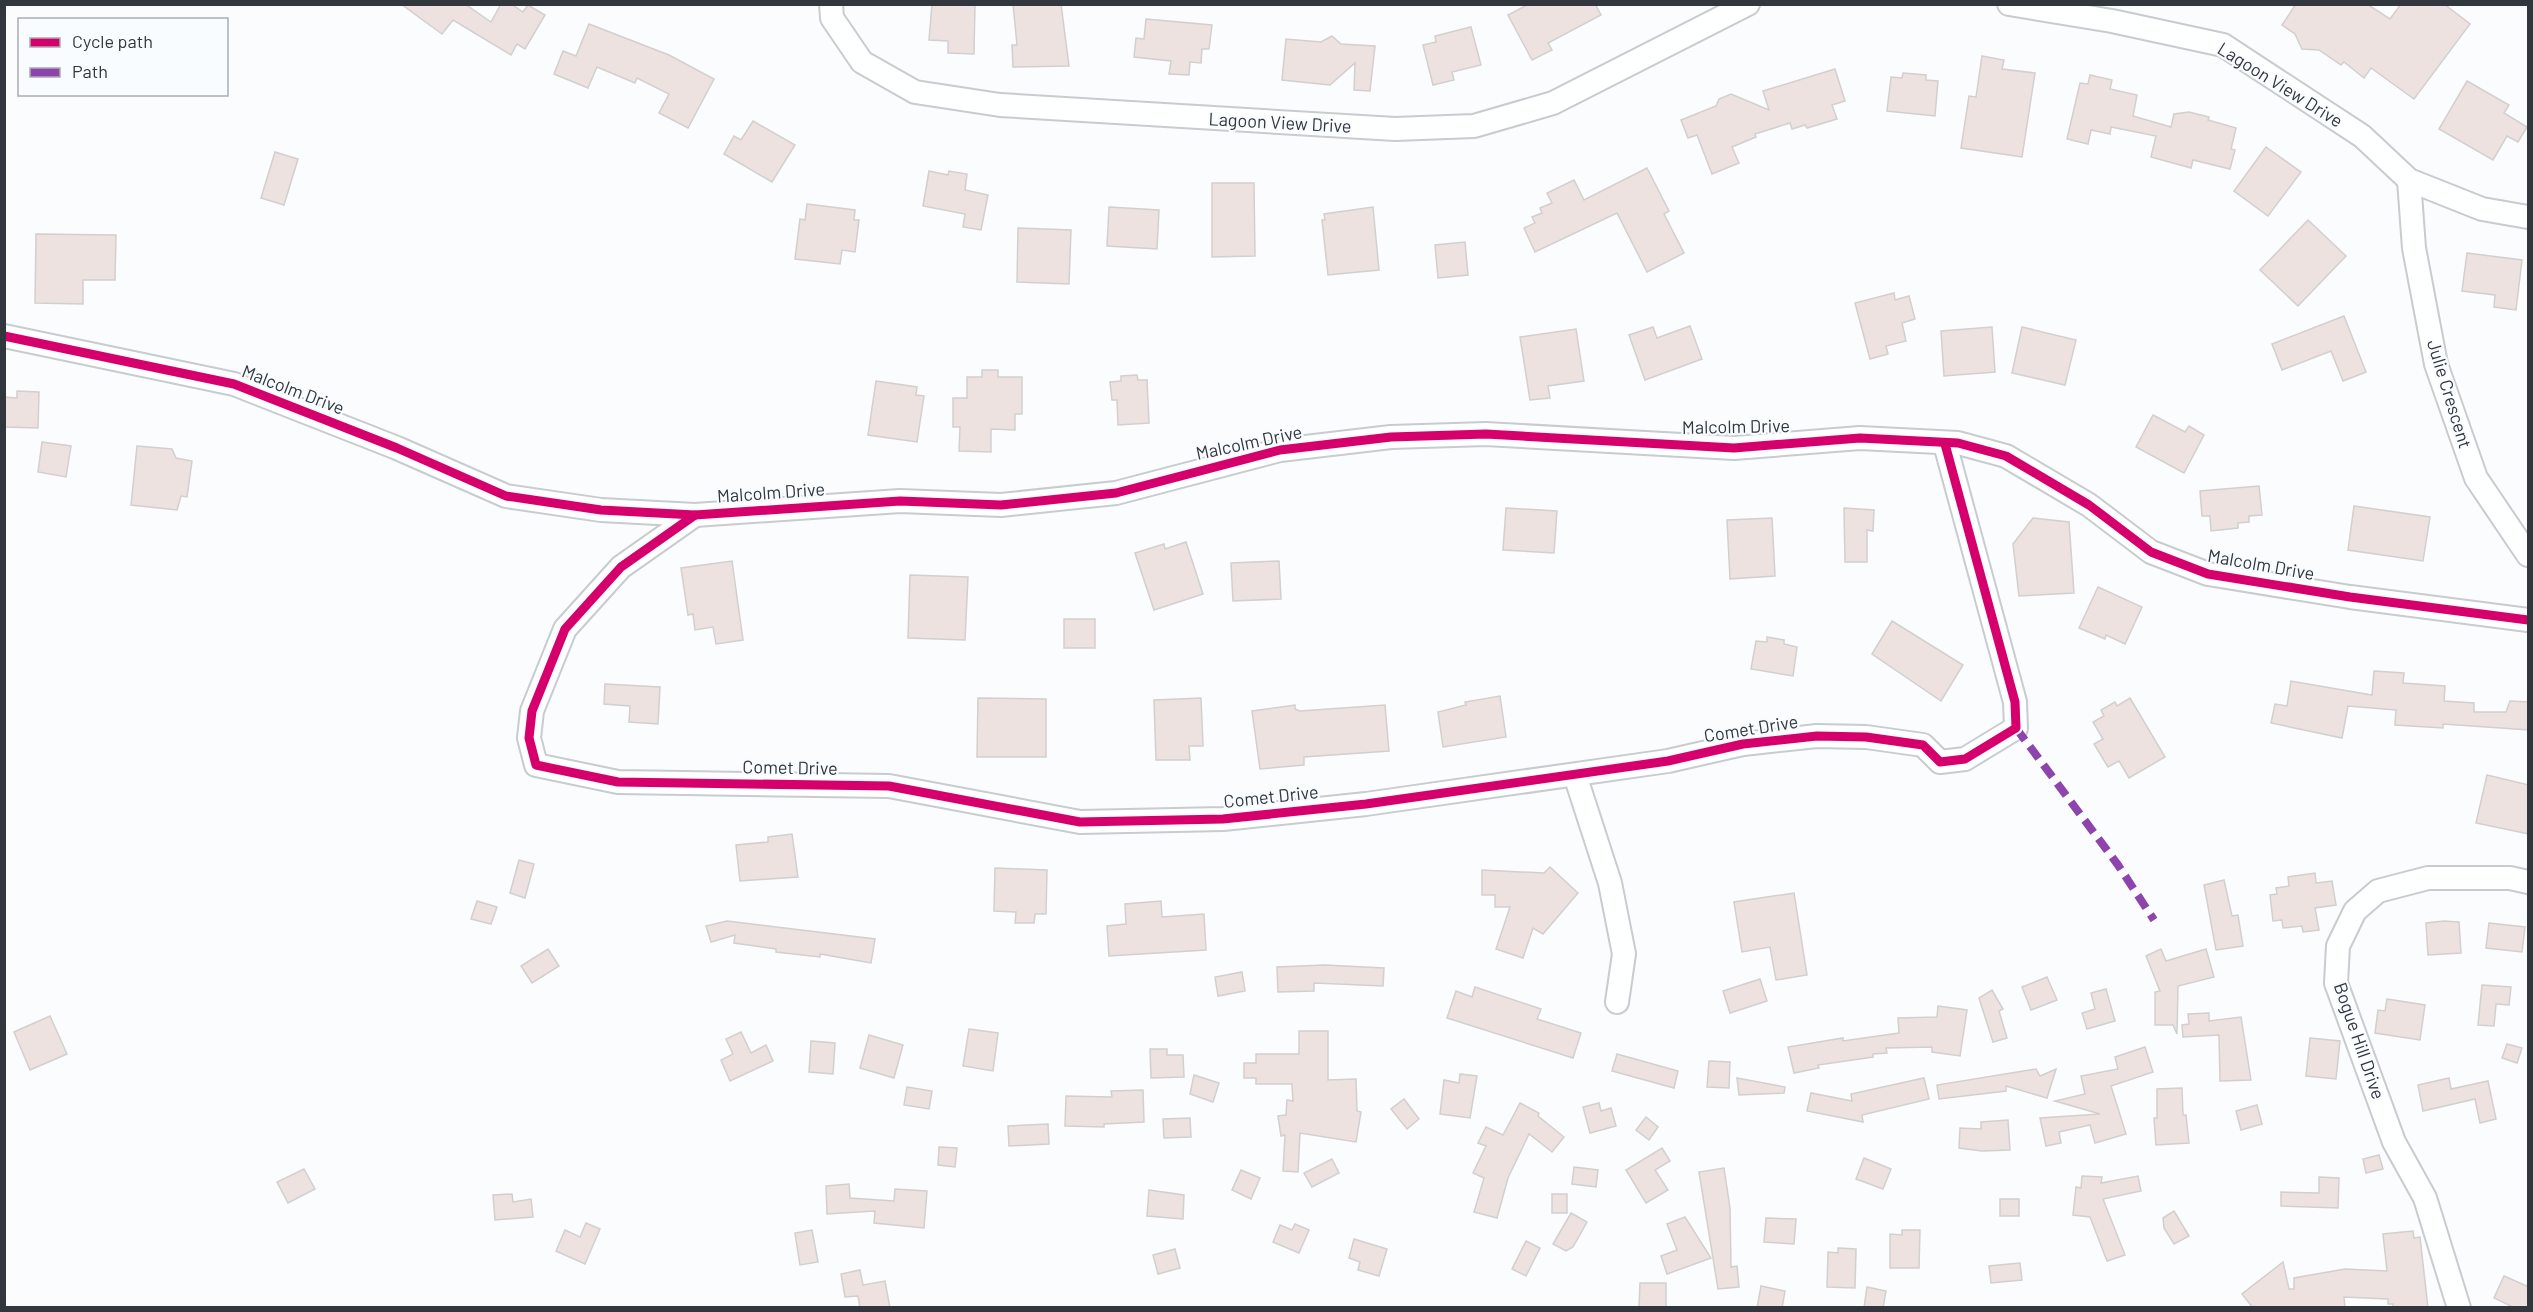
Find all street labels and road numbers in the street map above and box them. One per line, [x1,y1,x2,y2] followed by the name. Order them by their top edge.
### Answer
[2214,37,2347,131] street label: Lagoon View Drive
[1208,107,1352,137] street label: Lagoon View Drive
[2423,337,2477,451] street label: Julie Crescent
[239,359,348,419] street label: Malcolm Drive
[1682,414,1790,438] street label: Malcolm Drive
[1194,420,1304,464] street label: Malcolm Drive
[716,477,826,507] street label: Malcolm Drive
[2206,544,2316,584] street label: Malcolm Drive
[1702,710,1800,746] street label: Comet Drive
[742,755,838,779] street label: Comet Drive
[1222,780,1319,812] street label: Comet Drive
[2330,979,2390,1102] street label: Bogue Hill Drive

